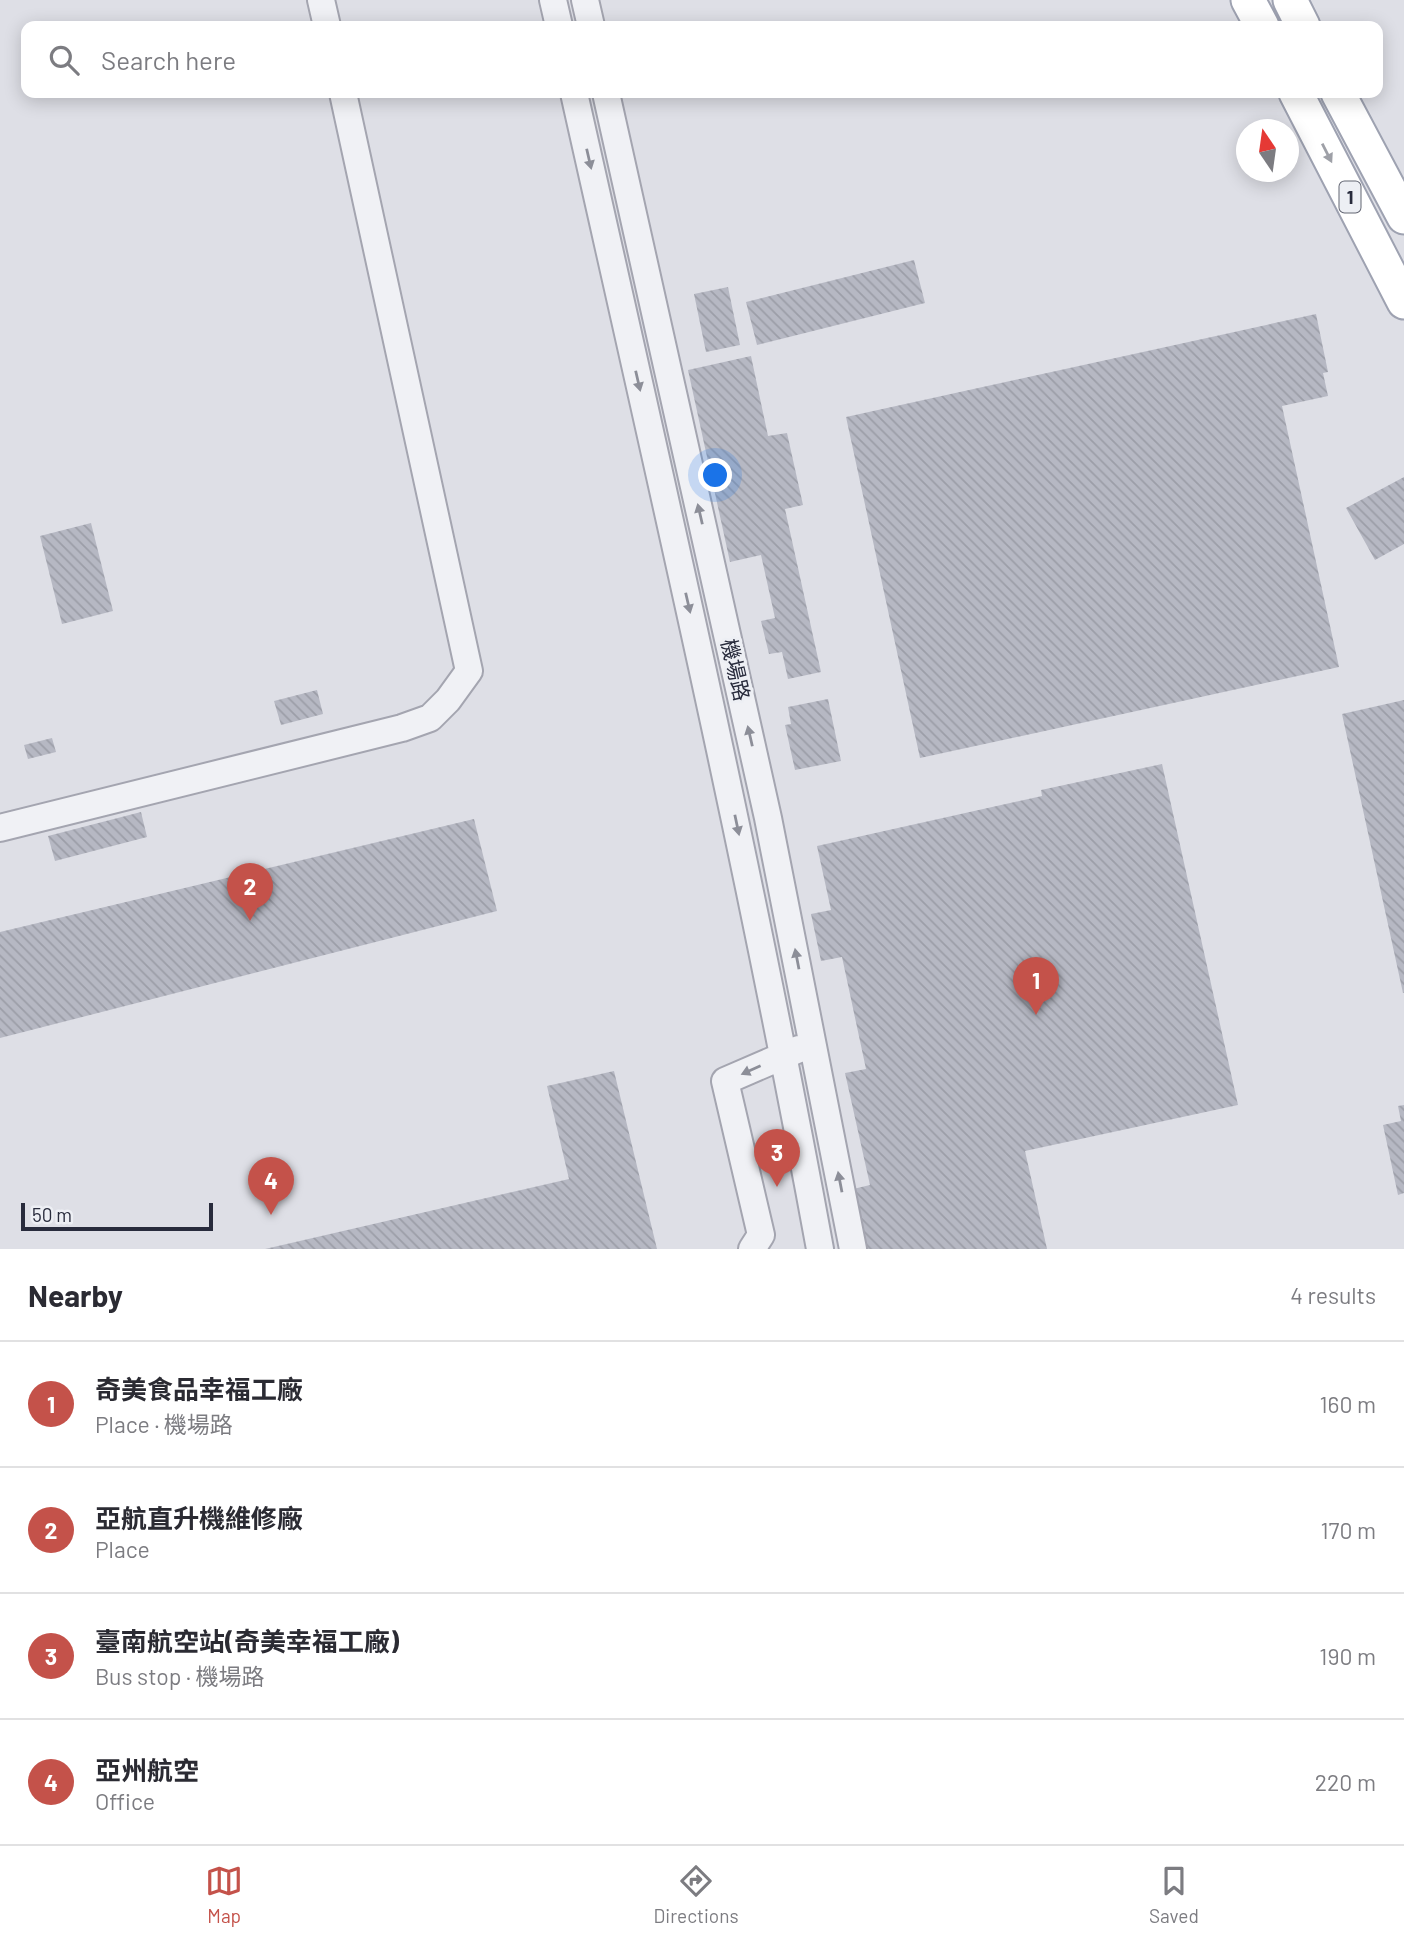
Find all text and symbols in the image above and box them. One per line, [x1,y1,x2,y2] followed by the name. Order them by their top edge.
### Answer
[21,21,1383,98] search box
[45,41,83,79] icon: search
[101,44,236,75] text: Search here
[1236,119,1299,182] north arrow
[1321,144,1333,164] one-way arrow
[583,148,594,170] one-way arrow
[1340,182,1360,212] road number: 1
[633,370,644,392] one-way arrow
[698,458,732,492] your location
[695,503,706,525] one-way arrow
[683,592,694,614] one-way arrow
[717,636,756,703] street label: 機場路
[744,725,755,747] one-way arrow
[732,814,743,836] one-way arrow
[227,863,273,921] pin: 2
[791,948,802,970] one-way arrow
[1013,957,1059,1015] pin: 1
[741,1064,761,1076] one-way arrow
[754,1129,800,1187] pin: 3
[248,1157,294,1215] pin: 4
[835,1171,846,1193] one-way arrow
[21,1200,214,1232] scale bar
[32,1203,72,1226] text: 50 m
[28,1277,123,1313] text: Nearby
[1290,1281,1376,1309] text: 4 results
[95,1373,303,1404] text: 奇美食品幸福工廠
[47,1390,55,1418] text: 1
[1319,1390,1376,1418] text: 160 m
[95,1410,233,1438] text: Place · 機場路
[95,1502,303,1533] text: 亞航直升機維修廠
[45,1516,57,1544] text: 2
[1320,1516,1376,1544] text: 170 m
[95,1535,150,1563] text: Place
[95,1625,399,1656] text: 臺南航空站(奇美幸福工廠)
[45,1642,57,1670] text: 3
[1319,1642,1376,1670] text: 190 m
[95,1662,264,1690] text: Bus stop · 機場路
[95,1754,199,1785] text: 亞州航空
[44,1768,58,1796] text: 4
[1315,1768,1376,1796] text: 220 m
[95,1787,155,1815] text: Office
[205,1862,243,1927] tab: Map
[654,1862,739,1927] tab: Directions
[1149,1862,1199,1927] tab: Saved

